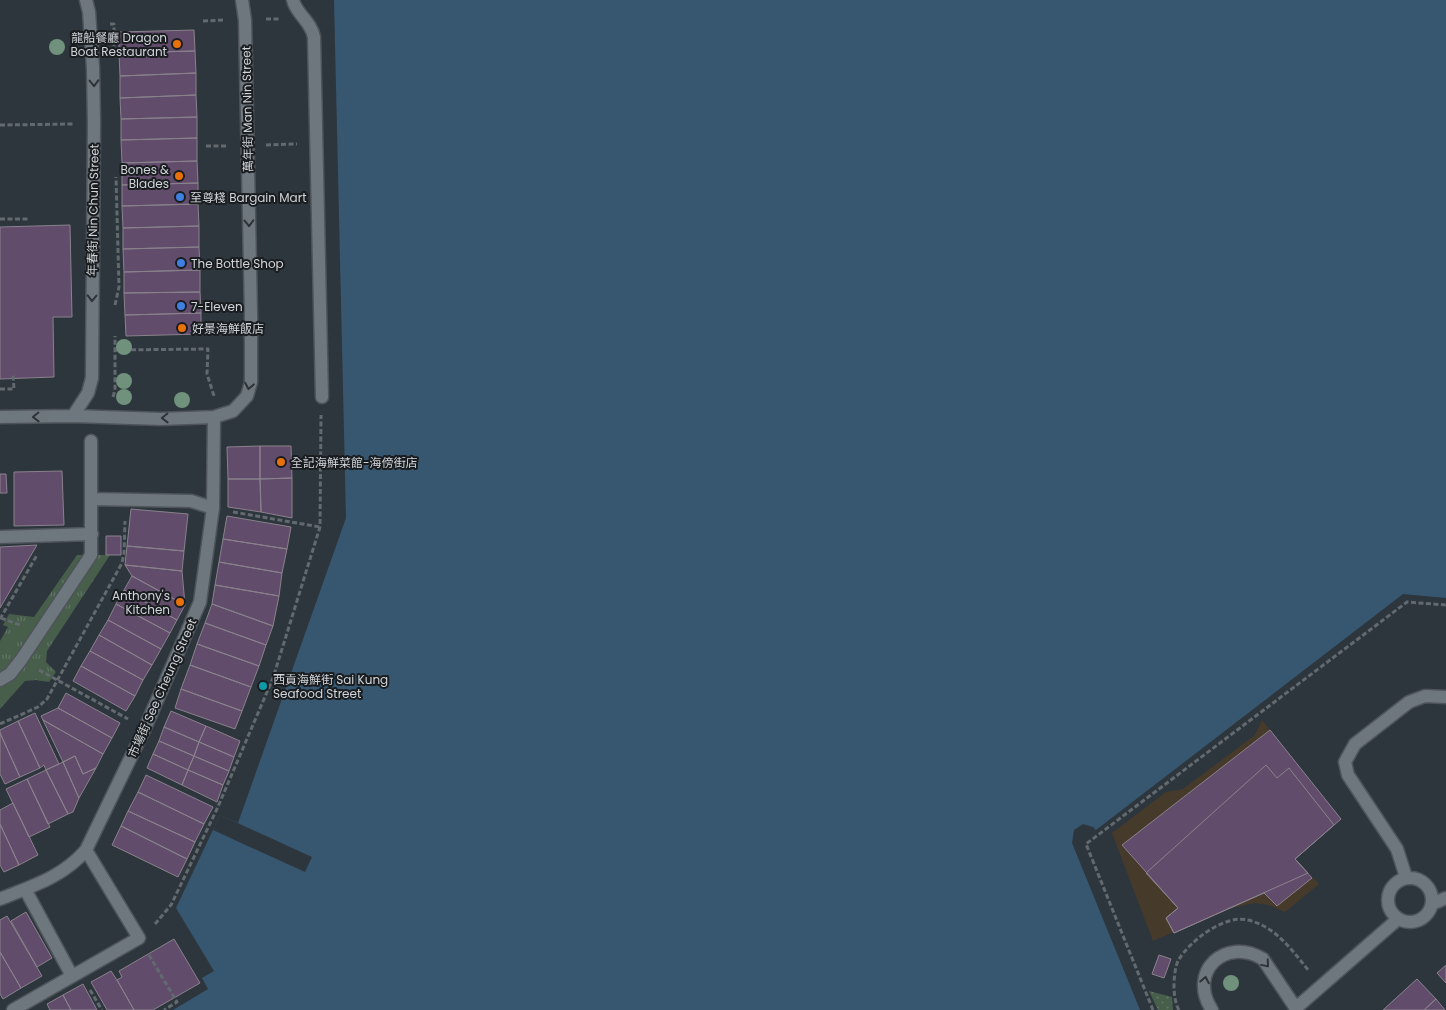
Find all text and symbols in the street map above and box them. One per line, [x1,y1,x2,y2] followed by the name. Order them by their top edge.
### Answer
[70,29,167,60] place label: 龍船餐廳 Dragon Boat Restaurant
[171,38,183,50] marker: 龍船餐廳 Dragon Boat Restaurant
[237,46,257,172] street label: 萬年街 Man Nin Street
[88,79,99,87] one-way arrow
[83,144,103,276] street label: 年春街 Nin Chun Street
[121,161,169,192] place label: Bones & Blades
[173,170,185,182] marker: Bones & Blades
[190,189,307,206] place label: 至尊棧 Bargain Mart
[174,191,186,203] marker: 至尊棧 Bargain Mart
[244,220,254,228] one-way arrow
[191,255,284,272] place label: The Bottle Shop
[175,257,187,269] marker: The Bottle Shop
[87,294,98,302] one-way arrow
[191,298,243,315] place label: 7-Eleven
[175,300,187,312] marker: 7-Eleven
[192,320,264,337] place label: 好景海鮮飯店
[176,322,188,334] marker: 好景海鮮飯店
[244,381,255,390] one-way arrow
[32,411,40,422] one-way arrow
[161,413,168,423] one-way arrow
[291,454,418,471] place label: 全記海鮮菜館-海傍街店
[275,456,287,468] marker: 全記海鮮菜館-海傍街店
[112,587,170,618] place label: Anthony's Kitchen
[174,596,186,608] marker: Anthony's Kitchen
[124,616,200,760] street label: 市場街 See Cheung Street
[273,671,388,702] place label: 西貢海鮮街 Sai Kung Seafood Street
[257,680,269,692] marker: 西貢海鮮街 Sai Kung Seafood Street
[1261,958,1269,967] one-way arrow
[1200,976,1210,985] one-way arrow

